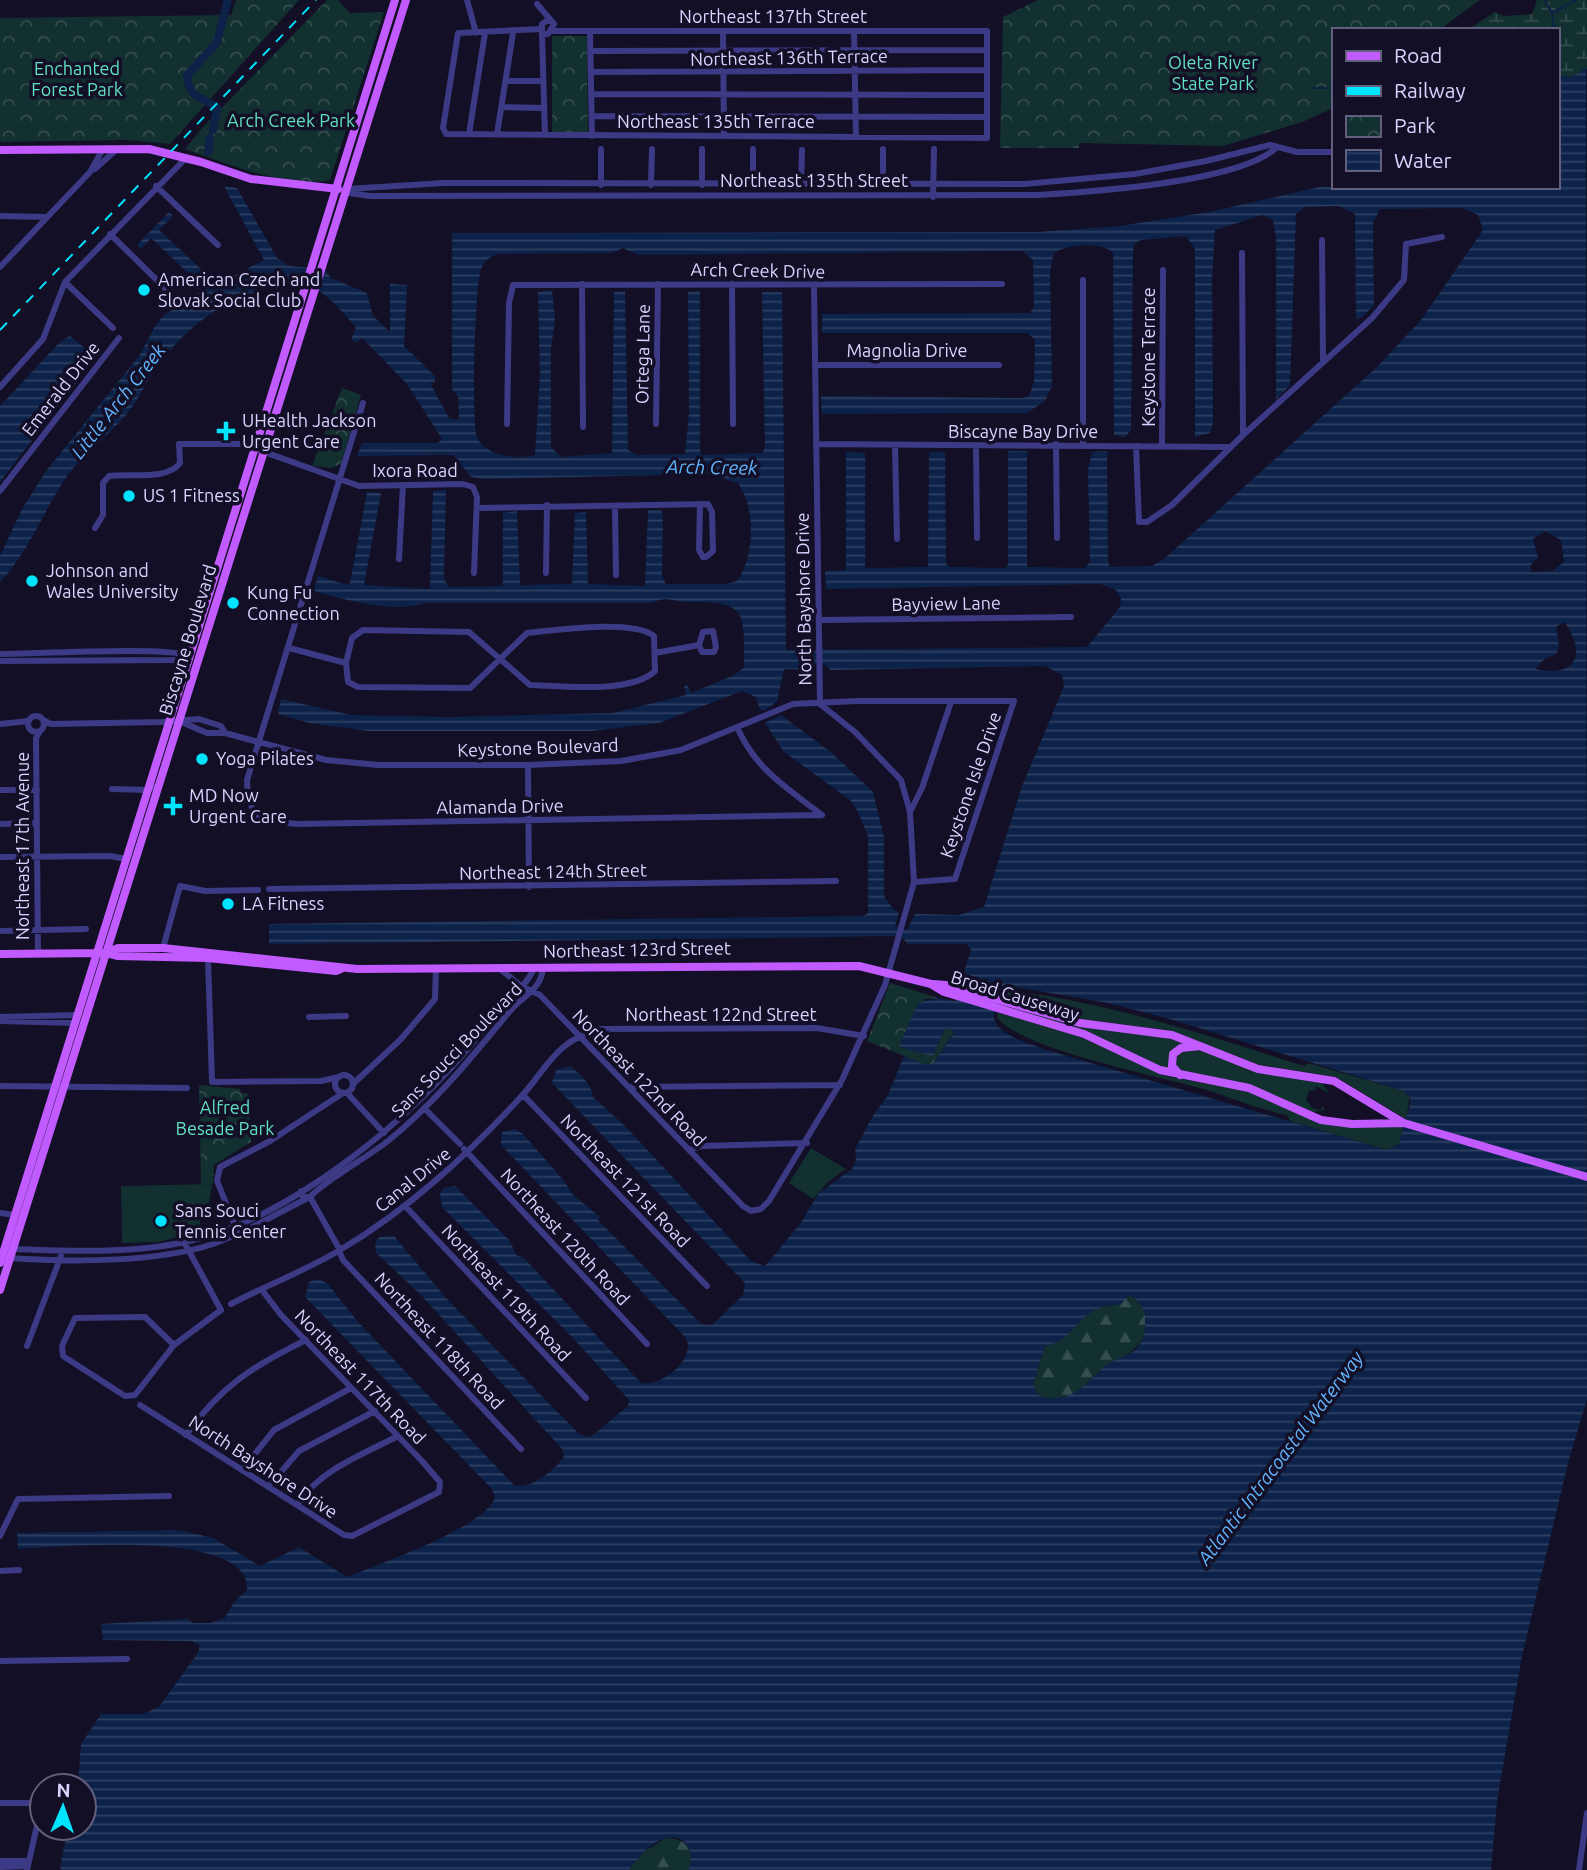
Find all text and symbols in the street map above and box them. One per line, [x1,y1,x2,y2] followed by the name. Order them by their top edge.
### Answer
[679,6,867,26] street label: Northeast 137th Street
[1332,28,1559,189] legend
[1394,43,1442,67] text: Road
[690,45,888,69] street label: Northeast 136th Terrace
[1168,52,1258,93] park label: Oleta River State Park
[31,58,123,99] park label: Enchanted Forest Park
[1394,78,1466,102] text: Railway
[227,110,355,130] park label: Arch Creek Park
[617,111,815,131] street label: Northeast 135th Terrace
[1394,113,1436,137] text: Park
[1394,148,1452,172] text: Water
[720,170,908,190] street label: Northeast 135th Street
[690,259,826,281] street label: Arch Creek Drive
[158,269,320,310] place label: American Czech and Slovak Social Club
[136,282,152,298] marker: American Czech and Slovak Social Club
[1138,287,1158,427] street label: Keystone Terrace
[631,304,653,404] street label: Ortega Lane
[17,337,103,439] street label: Emerald Drive
[66,339,170,463] water label: Little Arch Creek
[846,340,968,360] street label: Magnolia Drive
[242,410,376,451] place label: UHealth Jackson Urgent Care
[216,421,236,441] marker: UHealth Jackson Urgent Care
[948,421,1098,441] street label: Biscayne Bay Drive
[665,455,758,479] water label: Arch Creek
[372,460,458,480] street label: Ixora Road
[143,485,240,505] place label: US 1 Fitness
[121,488,137,504] marker: US 1 Fitness
[791,512,815,686] street label: North Bayshore Drive
[46,560,179,601] place label: Johnson and Wales University
[155,562,219,717] street label: Biscayne Boulevard
[24,573,40,589] marker: Johnson and Wales University
[247,582,340,623] place label: Kung Fu Connection
[891,592,1001,614] street label: Bayview Lane
[225,595,241,611] marker: Kung Fu Connection
[936,709,1004,860] street label: Keystone Isle Drive
[457,734,619,760] street label: Keystone Boulevard
[216,748,314,768] place label: Yoga Pilates
[194,751,210,767] marker: Yoga Pilates
[12,752,32,940] street label: Northeast 17th Avenue
[189,785,287,826] place label: MD Now Urgent Care
[436,795,564,817] street label: Alamanda Drive
[163,796,183,816] marker: MD Now Urgent Care
[459,859,647,883] street label: Northeast 124th Street
[242,893,324,913] place label: LA Fitness
[220,896,236,912] marker: LA Fitness
[543,937,731,961] street label: Northeast 123rd Street
[949,966,1082,1024] street label: Broad Causeway
[387,978,525,1120] street label: Sans Soucci Boulevard
[625,1004,817,1024] street label: Northeast 122nd Street
[569,1005,710,1150] street label: Northeast 122nd Road
[176,1097,274,1138] park label: Alfred Besade Park
[557,1110,694,1251] street label: Northeast 121st Road
[371,1143,454,1216] street label: Canal Drive
[497,1164,634,1309] street label: Northeast 120th Road
[175,1200,286,1241] place label: Sans Souci Tennis Center
[153,1213,169,1229] marker: Sans Souci Tennis Center
[438,1220,575,1365] street label: Northeast 119th Road
[371,1268,508,1413] street label: Northeast 118th Road
[291,1305,430,1448] street label: Northeast 117th Road
[1192,1346,1368,1570] water label: Atlantic Intracoastal Waterway
[186,1411,342,1522] street label: North Bayshore Drive
[28,1772,98,1842] north arrow
[56,1779,71,1801] text: N

